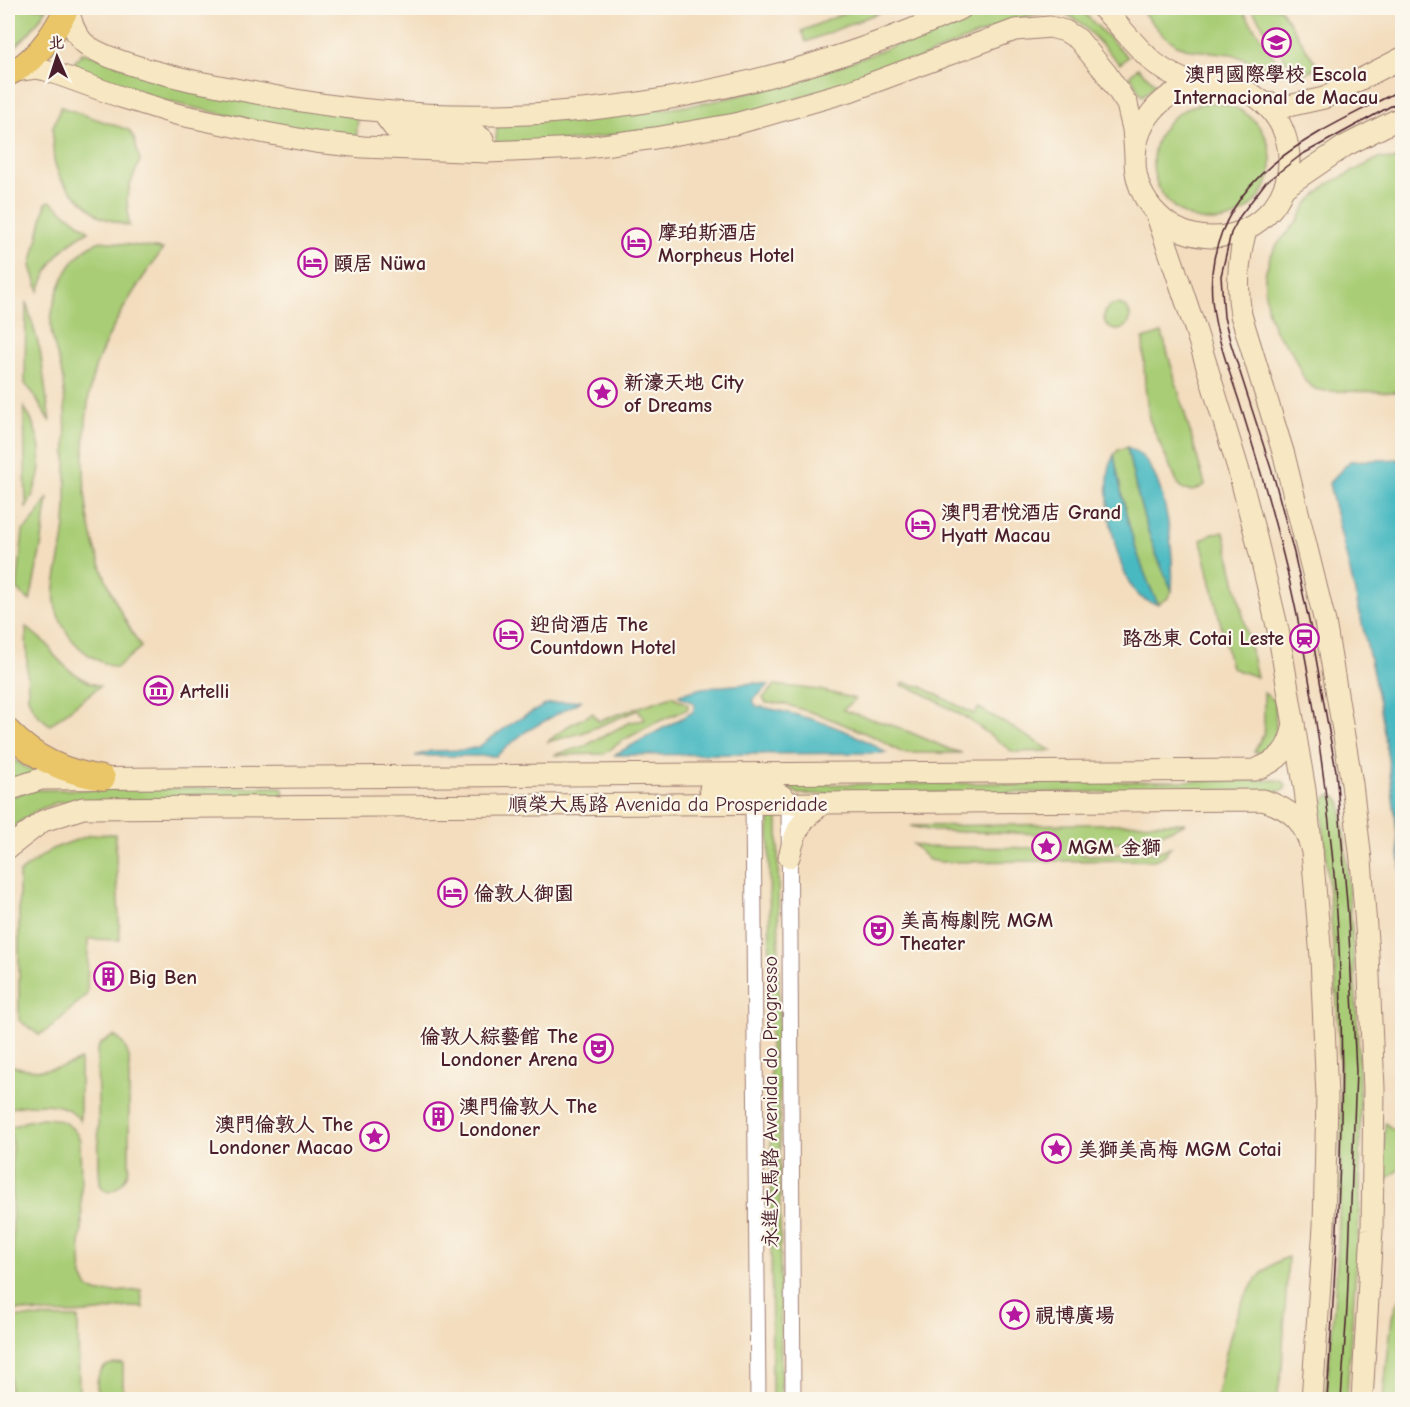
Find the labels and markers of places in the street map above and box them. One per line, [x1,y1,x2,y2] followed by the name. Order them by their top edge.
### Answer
[1260,27,1292,59] school or university icon: 澳門國際學校 Escola Internacional de Macau
[1174,63,1378,109] place label: 澳門國際學校 Escola Internacional de Macau
[658,221,794,267] place label: 摩珀斯酒店 Morpheus Hotel
[621,227,653,259] hotel icon: 摩珀斯酒店 Morpheus Hotel
[296,247,328,279] hotel icon: 頤居 Nüwa
[333,252,426,275] place label: 頤居 Nüwa
[624,371,745,417] place label: 新濠天地 City of Dreams
[587,377,619,409] place icon: 新濠天地 City of Dreams
[941,501,1121,547] place label: 澳門君悅酒店 Grand Hyatt Macau
[904,508,936,540] hotel icon: 澳門君悅酒店 Grand Hyatt Macau
[530,613,676,659] place label: 迎尚酒店 The Countdown Hotel
[493,619,525,651] hotel icon: 迎尚酒店 The Countdown Hotel
[1289,622,1321,654] station icon: 路氹東 Cotai Leste
[1122,627,1284,650] place label: 路氹東 Cotai Leste
[143,675,175,707] museum icon: Artelli
[180,680,229,703] place label: Artelli
[1031,831,1063,863] place icon: MGM 金獅
[1068,836,1161,859] place label: MGM 金獅
[437,877,469,909] hotel icon: 倫敦人御園
[474,882,574,905] place label: 倫敦人御園
[900,909,1053,955] place label: 美高梅劇院 MGM Theater
[863,915,895,947] theatre icon: 美高梅劇院 MGM Theater
[92,961,124,993] building icon: Big Ben
[129,966,197,989] place label: Big Ben
[420,1025,578,1071] place label: 倫敦人綜藝館 The Londoner Arena
[583,1032,615,1064] theatre icon: 倫敦人綜藝館 The Londoner Arena
[459,1095,597,1141] place label: 澳門倫敦人 The Londoner
[422,1101,454,1133] building icon: 澳門倫敦人 The Londoner
[209,1113,353,1159] place label: 澳門倫敦人 The Londoner Macao
[358,1120,390,1152] place icon: 澳門倫敦人 The Londoner Macao
[1041,1133,1073,1165] place icon: 美獅美高梅 MGM Cotai
[1078,1138,1282,1161] place label: 美獅美高梅 MGM Cotai
[998,1299,1030,1331] place icon: 視博廣場
[1035,1304,1115,1327] place label: 視博廣場

